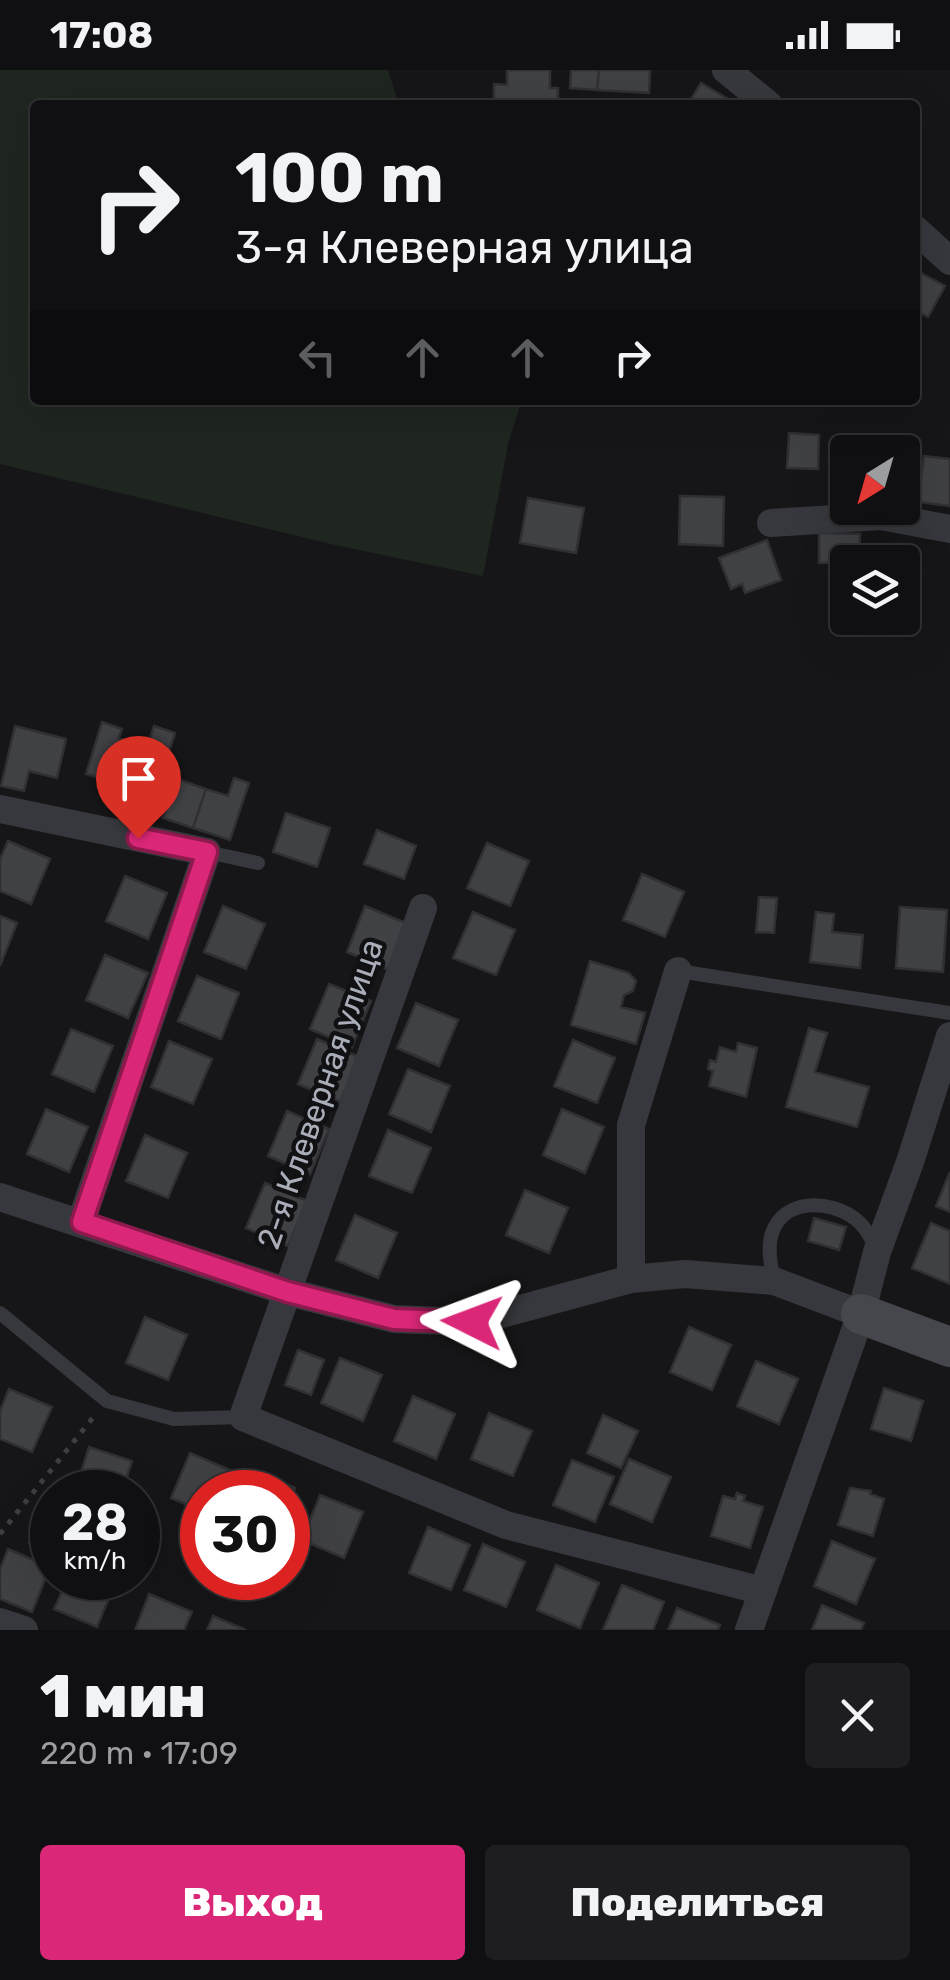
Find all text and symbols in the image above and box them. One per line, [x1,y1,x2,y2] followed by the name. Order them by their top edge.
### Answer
[50,12,153,58] text: 17:08
[235,137,444,220] text: 100 m
[70,140,200,270] icon: right
[235,221,694,274] text: 3-я Клеверная улица
[290,330,345,385] icon: left
[395,330,450,385] icon: ahead
[500,330,555,385] icon: ahead
[605,330,660,385] icon: right
[830,435,920,525] north arrow
[830,435,920,635] map controls
[830,545,920,635] button: layers
[96,736,181,839] pin
[111,751,166,806] icon: arrive
[249,934,391,1254] street label: 2-я Клеверная улица
[420,1270,524,1374] position arrow
[180,1470,310,1600] speed limit sign: 30
[62,1493,128,1553] text: 28
[64,1546,126,1575] text: km/h
[40,1661,206,1732] text: 1 мин
[805,1663,910,1768] button: close
[40,1734,238,1772] text: 220 m · 17:09
[40,1845,465,1960] button: Выход
[485,1845,910,1960] button: Поделиться

